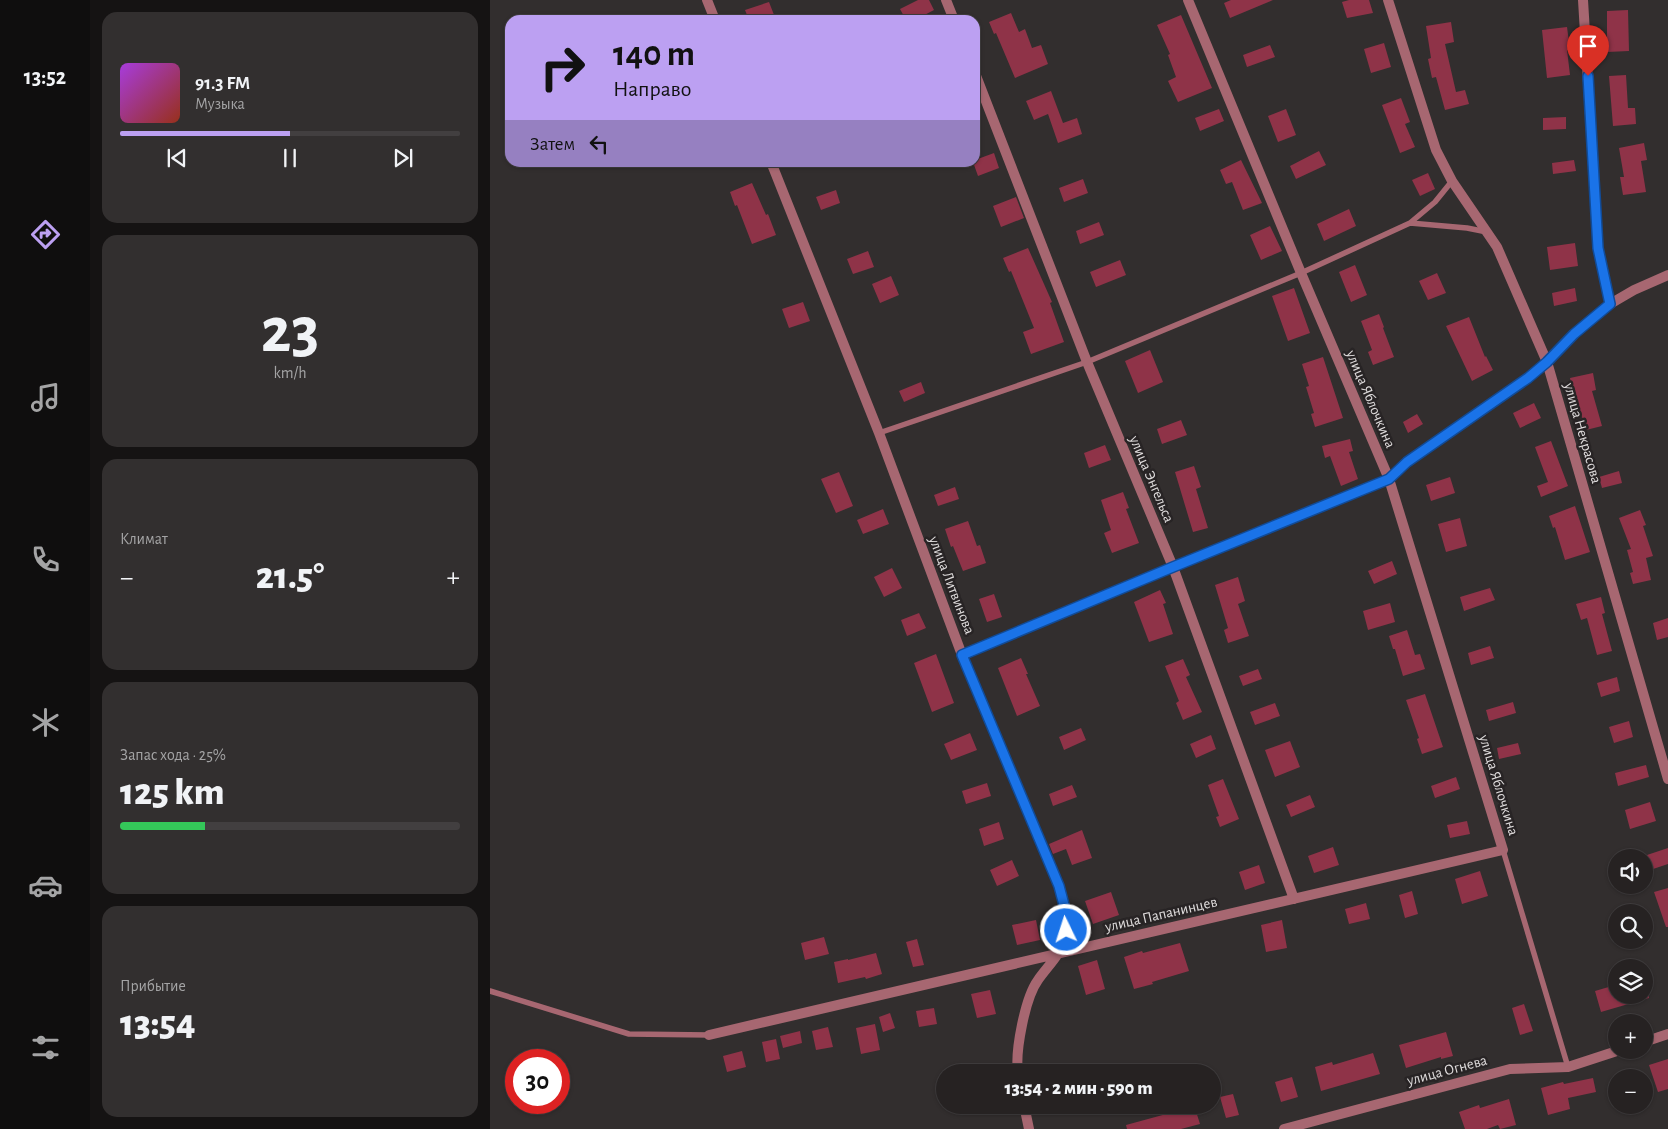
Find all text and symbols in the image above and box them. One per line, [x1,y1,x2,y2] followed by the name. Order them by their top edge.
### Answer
[1567,25,1609,76] pin
[1574,32,1602,60] icon: arrive
[530,35,595,100] icon: right
[613,37,695,72] text: 140 m
[24,66,66,88] text: 13:52
[195,74,250,93] text: 91.3 FM
[613,78,691,100] text: Направо
[195,96,245,112] text: Музыка
[585,130,613,158] icon: left
[530,135,575,154] text: Затем
[163,144,191,172] icon: previous
[276,144,304,172] icon: pause
[389,144,417,172] icon: next
[28,217,63,252] icon: directions
[261,299,319,364] text: 23
[1343,347,1398,450] street label: улица Яблочкина
[273,365,307,381] text: km/h
[28,380,63,415] icon: music
[1561,380,1604,485] street label: улица Некрасова
[1126,433,1177,525] street label: улица Энгельса
[120,531,168,547] text: Климат
[926,533,977,636] street label: улица Литвинова
[28,542,63,577] icon: phone
[256,558,324,596] text: 21.5°
[120,564,133,592] text: −
[447,564,460,592] text: +
[28,705,63,740] icon: climate
[1476,732,1521,837] street label: улица Яблочкина
[120,747,226,763] text: Запас хода · 25%
[120,774,225,812] text: 125 km
[1608,849,1653,1114] map controls
[1608,849,1653,894] button: sound
[28,868,63,903] icon: car
[1103,894,1219,935] street label: улица Папанинцев
[1039,903,1091,955] position arrow
[1608,904,1653,949] button: search
[1608,959,1653,1004] button: layers
[120,978,186,994] text: Прибытие
[120,1005,196,1043] text: 13:54
[1608,1014,1653,1059] button: +
[28,1030,63,1065] icon: filters
[505,1049,570,1114] speed limit sign: 30
[1405,1053,1489,1089] street label: улица Огнева
[1608,1069,1653,1114] button: −
[1004,1079,1153,1098] text: 13:54 · 2 мин · 590 m

